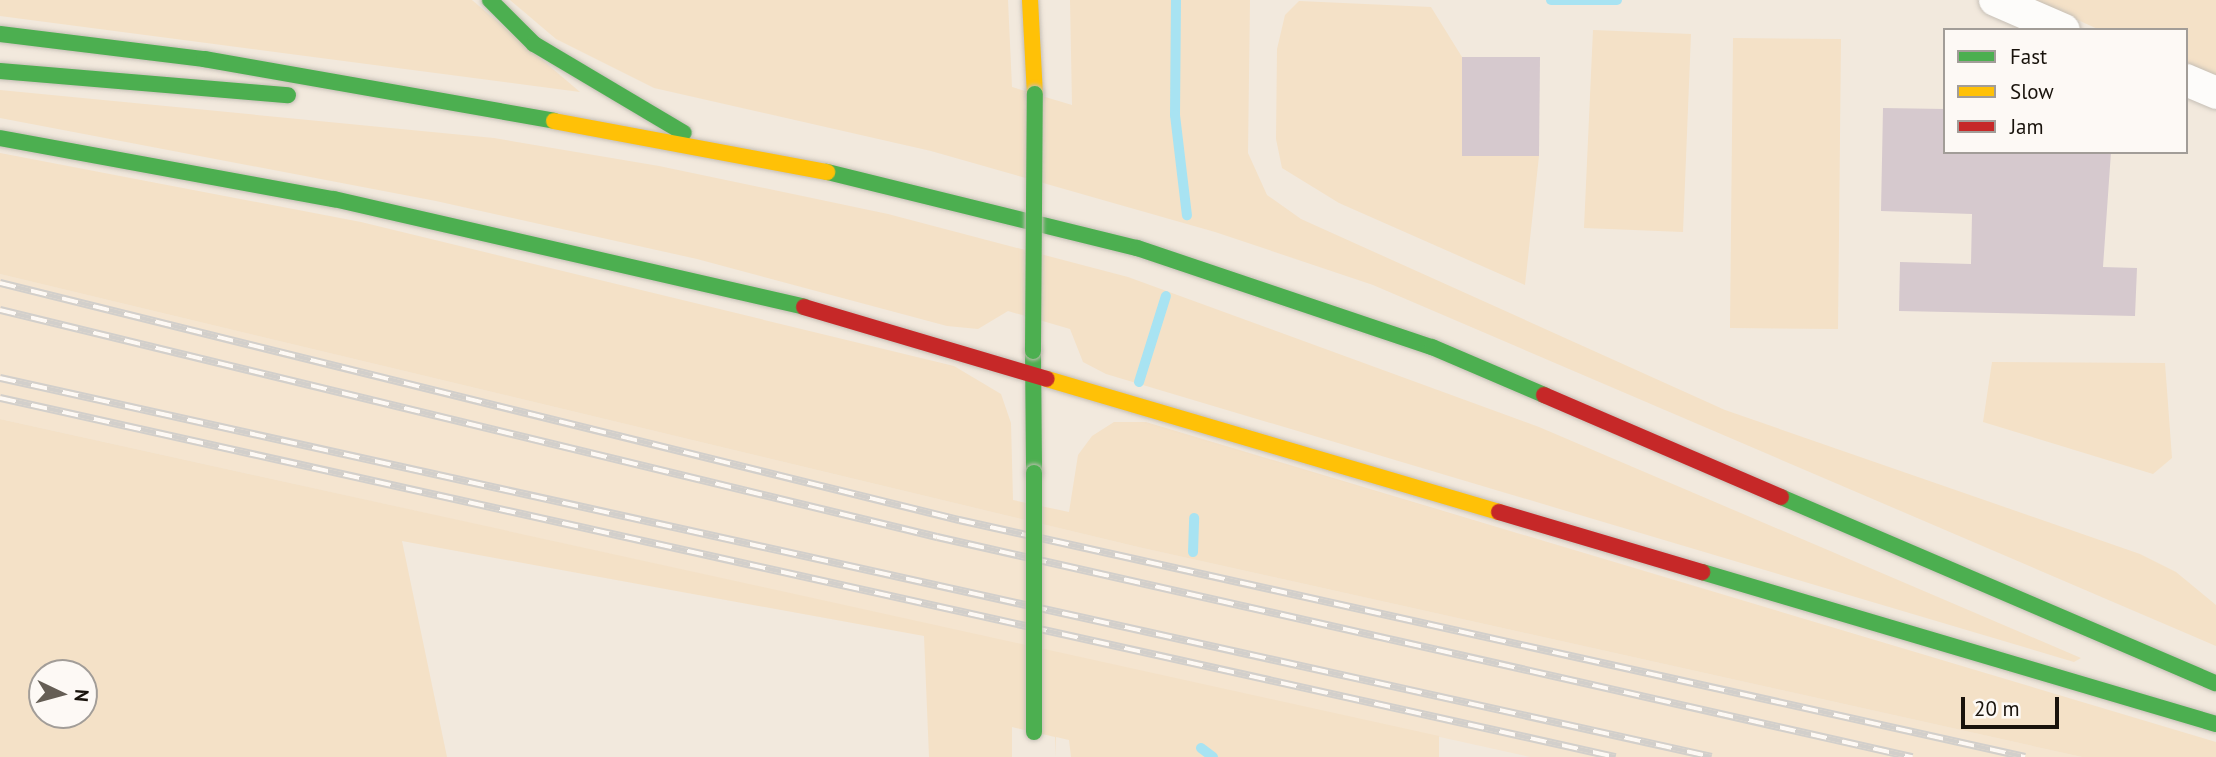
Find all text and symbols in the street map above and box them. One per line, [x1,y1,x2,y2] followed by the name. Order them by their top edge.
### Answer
[1943,28,2188,154] legend
[2010,43,2047,70] text: Fast
[2010,78,2054,105] text: Slow
[2010,113,2044,140] text: Jam
[28,659,98,729] north arrow
[1964,684,2062,728] scale bar
[69,688,94,703] text: N
[1974,695,2020,722] text: 20 m

